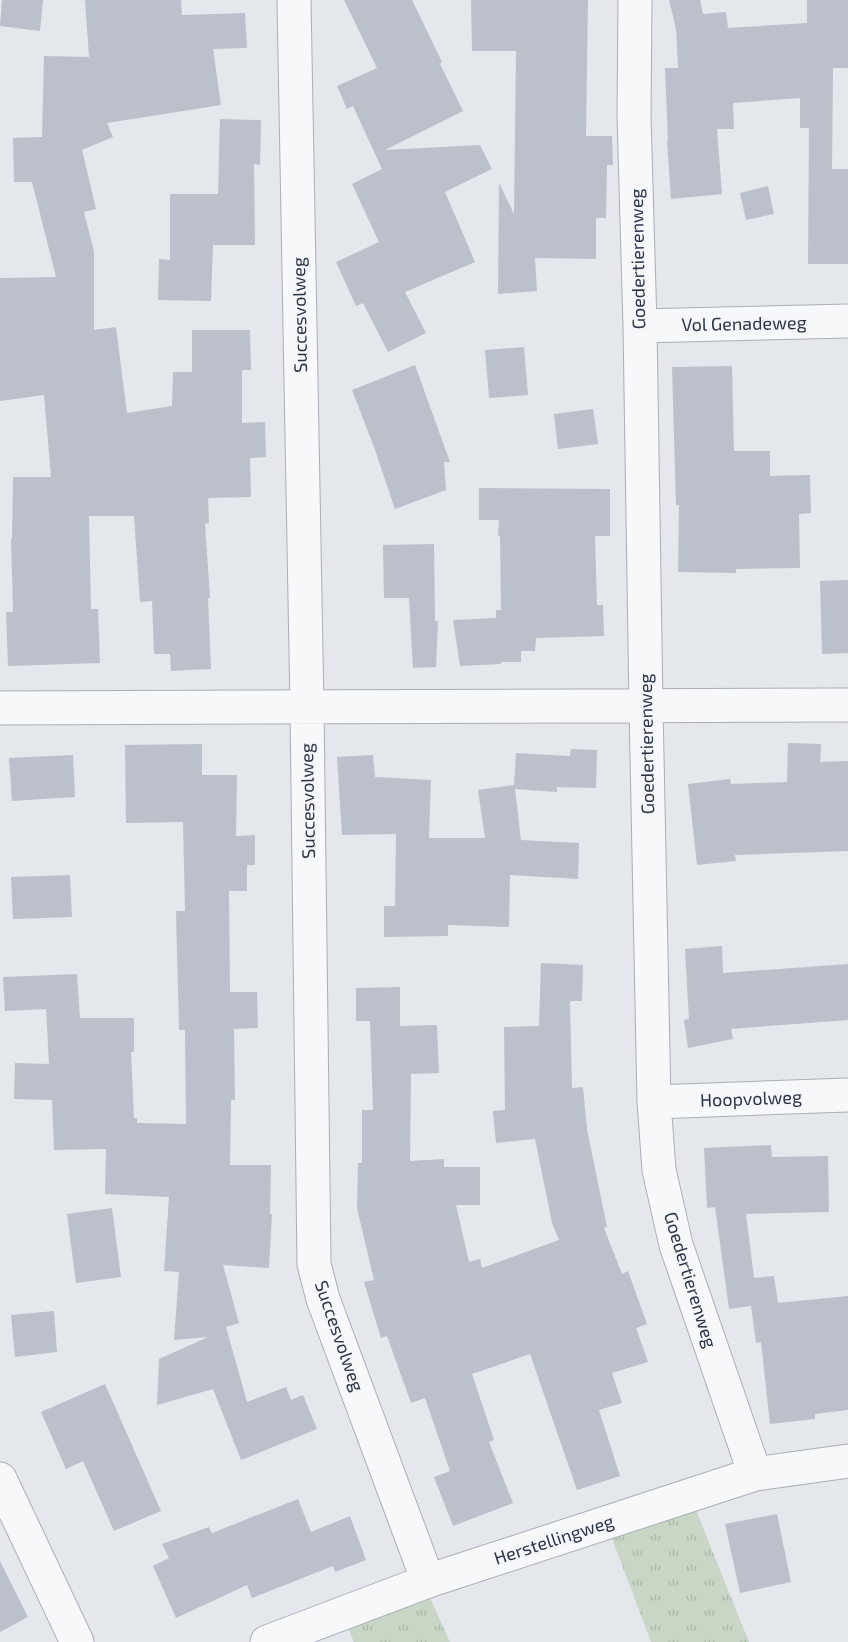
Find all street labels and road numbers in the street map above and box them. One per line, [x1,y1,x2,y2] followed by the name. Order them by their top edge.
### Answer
[625,188,649,330] street label: Goedertierenweg
[287,257,311,373] street label: Succesvolweg
[681,311,807,335] street label: Vol Genadeweg
[634,673,658,815] street label: Goedertierenweg
[295,743,319,859] street label: Succesvolweg
[700,1085,802,1111] street label: Hoopvolweg
[660,1209,722,1350] street label: Goedertierenweg
[311,1277,369,1394] street label: Succesvolweg
[491,1509,616,1569] street label: Herstellingweg

